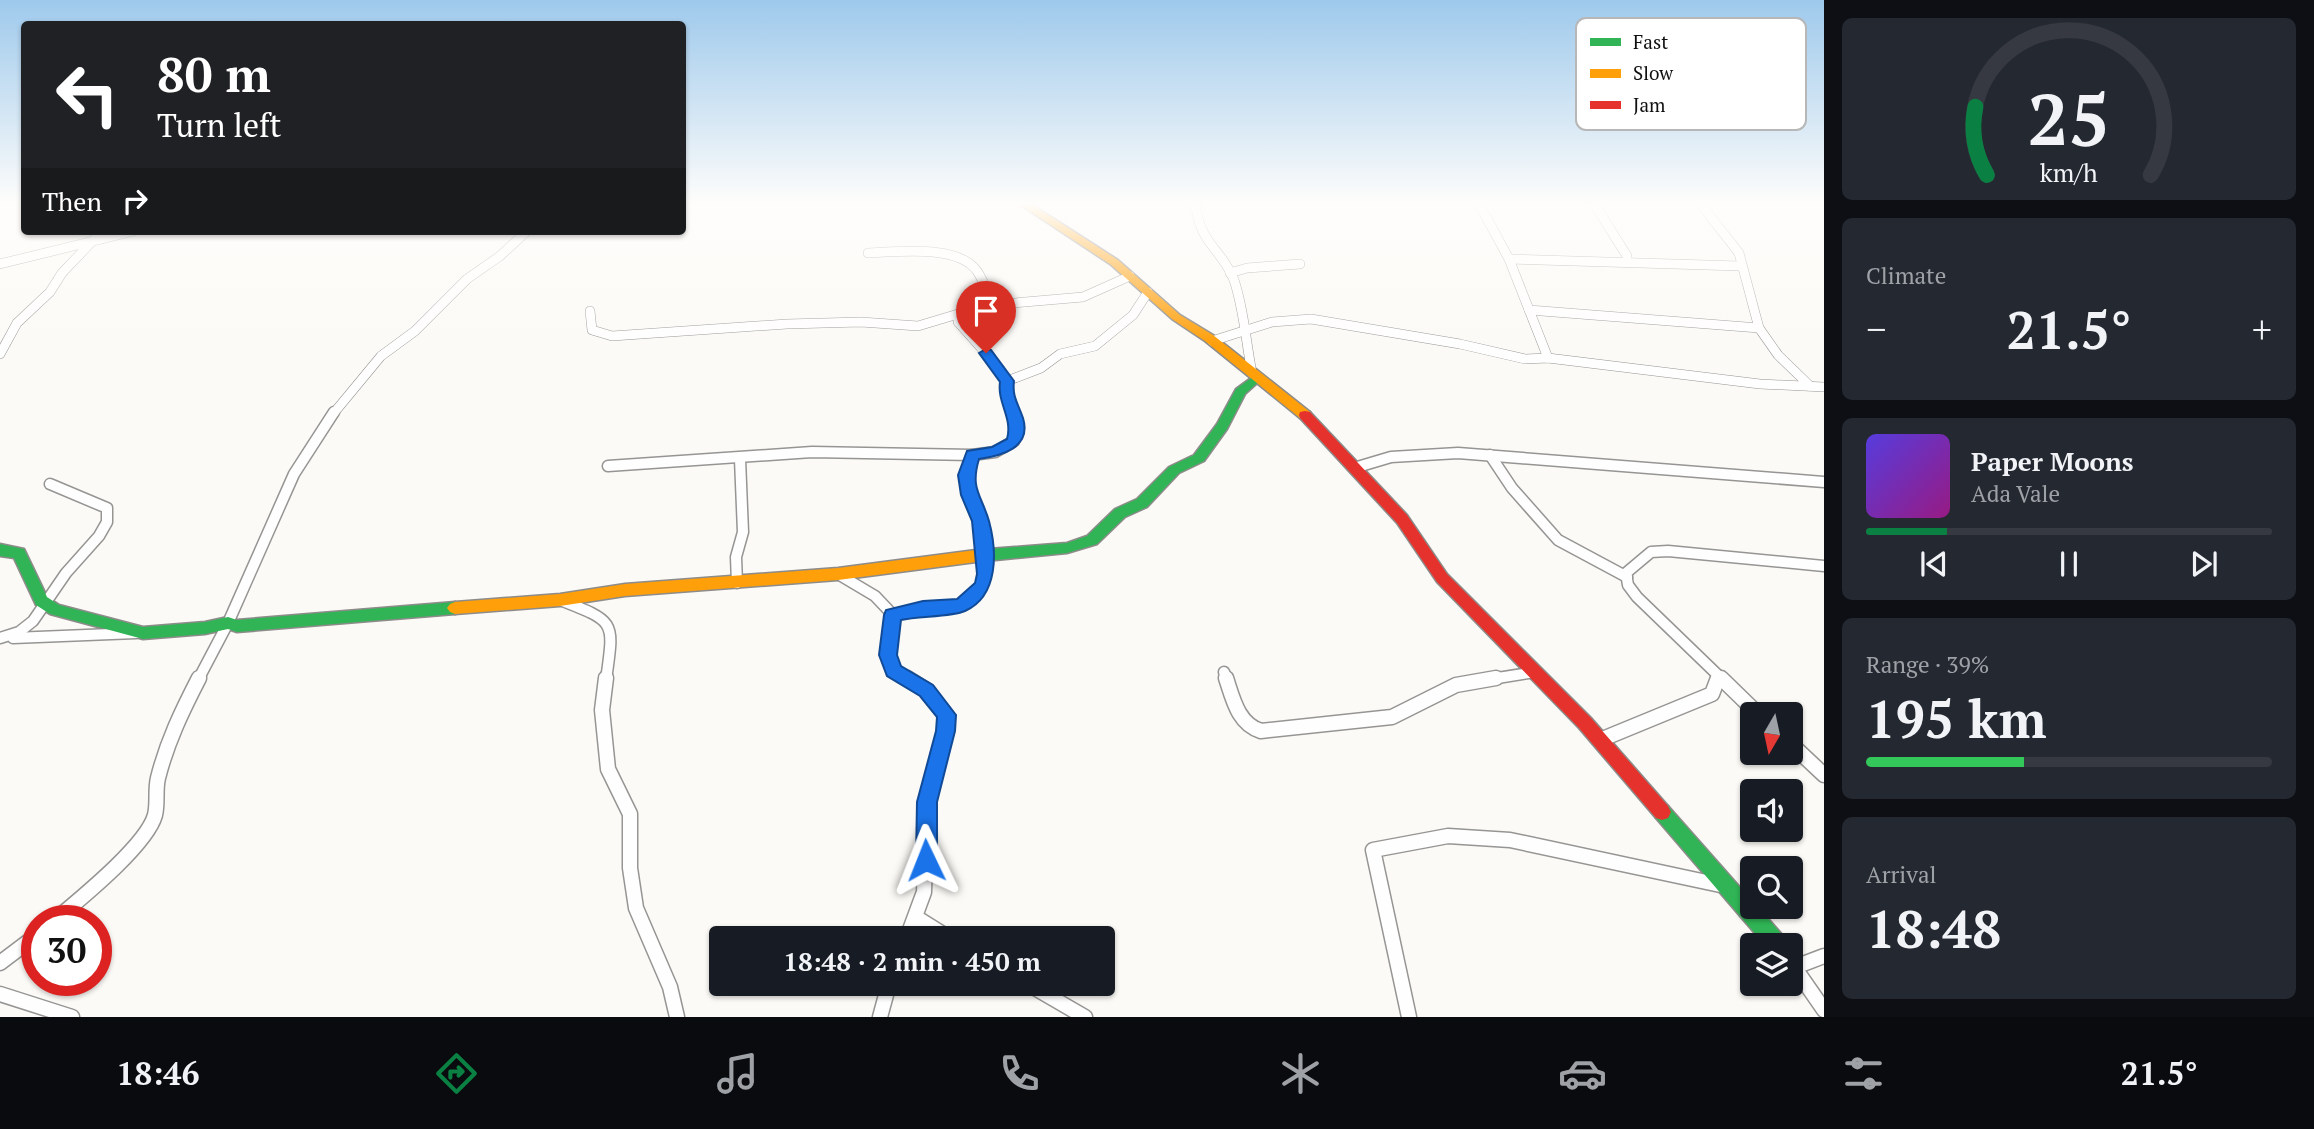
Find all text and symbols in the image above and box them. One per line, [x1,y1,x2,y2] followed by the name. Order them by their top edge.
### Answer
[1576,18,1806,130] legend
[1633,29,1668,54] text: Fast
[157,41,271,106] text: 80 m
[42,49,133,140] icon: left
[1633,60,1674,85] text: Slow
[2028,69,2110,166] text: 25
[1633,92,1666,117] text: Jam
[157,104,281,146] text: Turn left
[2040,156,2098,189] text: km/h
[116,182,154,220] icon: right
[42,184,102,218] text: Then
[1866,260,1946,291] text: Climate
[956,281,1016,353] pin
[967,292,1005,330] icon: arrive
[2006,295,2132,364] text: 21.5°
[1866,304,1886,354] text: −
[2252,304,2272,354] text: +
[1971,444,2134,478] text: Paper Moons
[1971,478,2060,509] text: Ada Vale
[1915,545,1953,583] icon: previous
[2050,545,2088,583] icon: pause
[2185,545,2223,583] icon: next
[1866,649,1989,680] text: Range · 39%
[1866,684,2047,753] text: 195 km
[1740,702,1802,765] north arrow
[1740,702,1803,996] map controls
[1740,779,1803,842] button: sound
[889,823,963,897] position arrow
[1740,856,1803,919] button: search
[1866,859,1937,890] text: Arrival
[1866,894,2001,963] text: 18:48
[21,905,112,996] speed limit sign: 30
[1740,933,1803,996] button: layers
[783,944,1041,978] text: 18:48 · 2 min · 450 m
[432,1049,481,1098] icon: directions
[713,1049,762,1098] icon: music
[995,1049,1044,1098] icon: phone
[1276,1049,1325,1098] icon: climate
[1558,1049,1607,1098] icon: car
[1839,1049,1888,1098] icon: filters
[116,1052,200,1094] text: 18:46
[2121,1052,2198,1094] text: 21.5°

